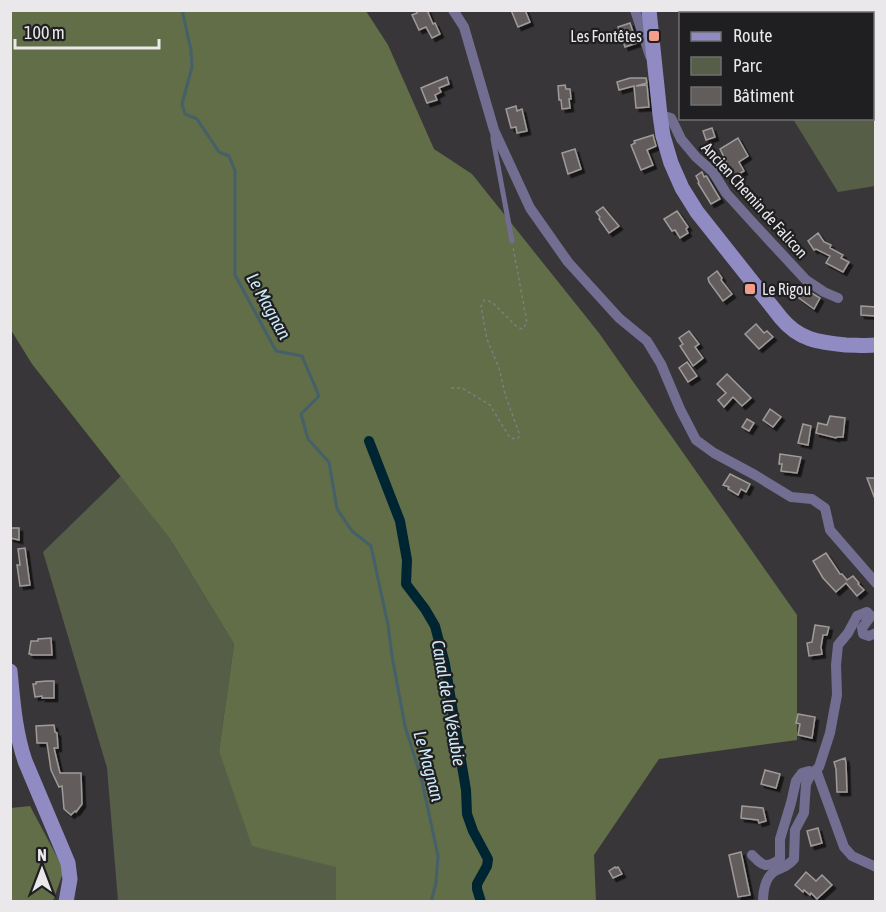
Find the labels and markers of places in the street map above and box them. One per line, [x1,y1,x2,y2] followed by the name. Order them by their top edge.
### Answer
[570,27,642,45] place label: Les Fontêtes
[647,29,661,43] marker: Les Fontêtes
[762,280,811,299] place label: Le Rigou
[743,282,757,296] marker: Le Rigou

